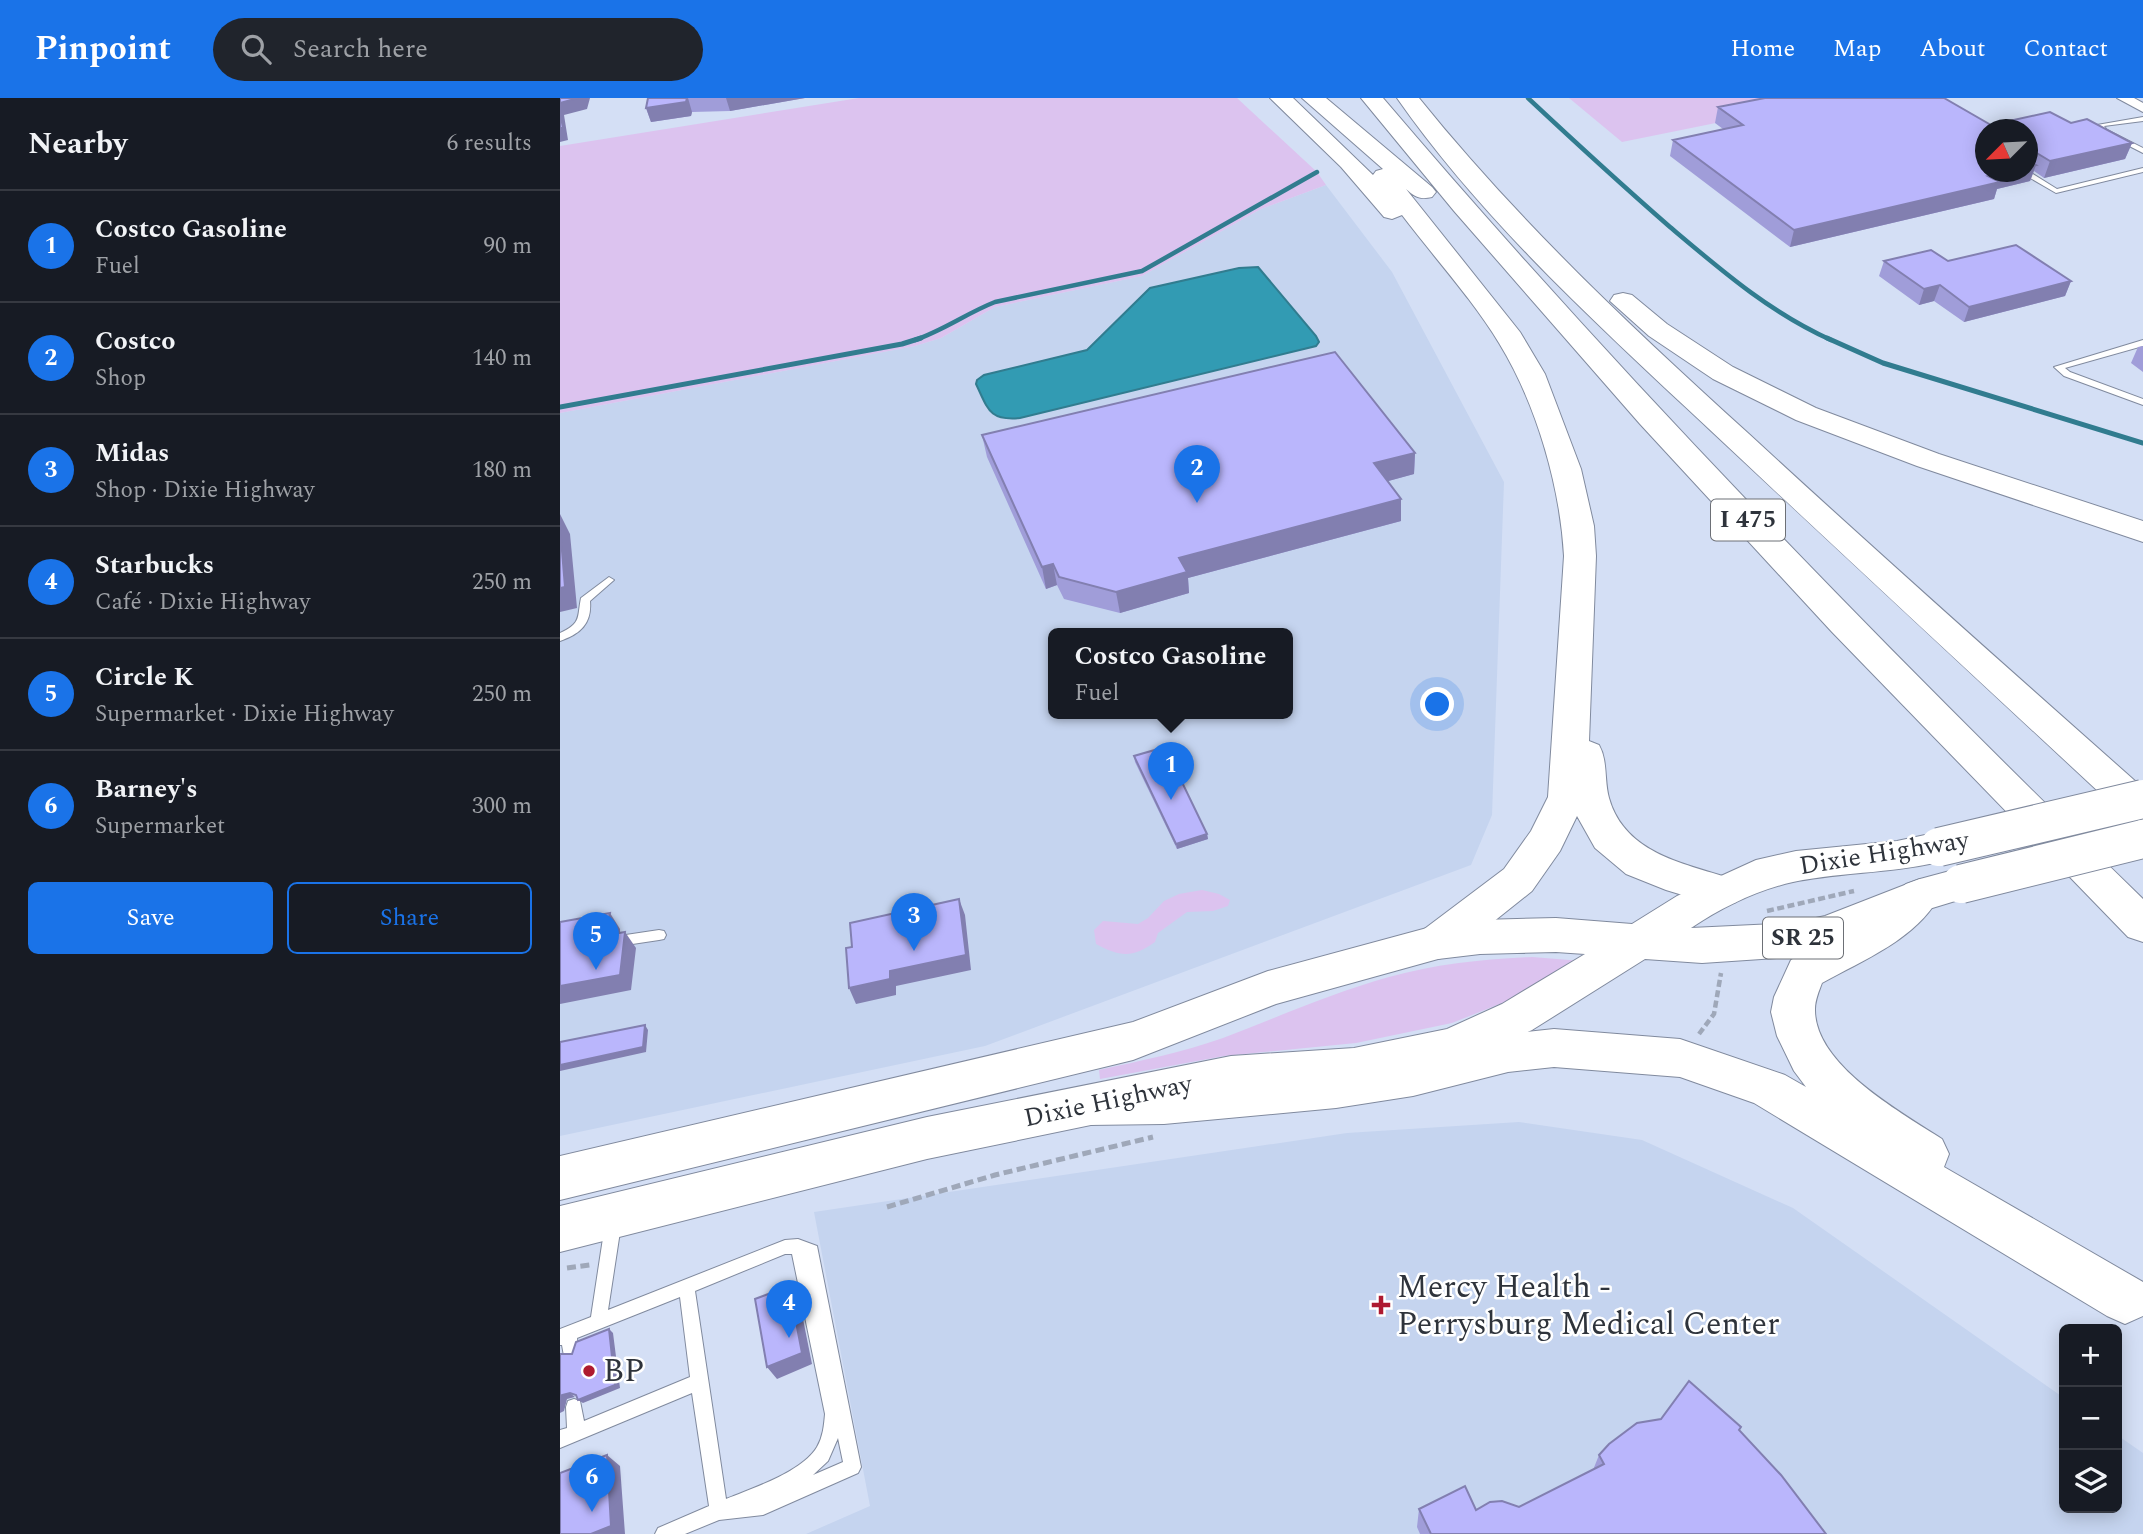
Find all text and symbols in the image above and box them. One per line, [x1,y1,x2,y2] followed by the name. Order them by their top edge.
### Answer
[213,18,703,81] search box
[35,24,171,74] text: Pinpoint
[293,29,428,69] text: Search here
[237,30,275,68] icon: search
[1730,31,1795,67] text: Home
[1833,31,1881,67] text: Map
[1919,31,1985,67] text: About
[2023,31,2108,67] text: Contact
[1975,119,2038,182] north arrow
[28,121,127,167] text: Nearby
[447,126,532,161] text: 6 results
[95,209,287,249] text: Costco Gasoline
[45,229,57,264] text: 1
[483,229,532,264] text: 90 m
[95,249,140,284] text: Fuel
[95,321,176,361] text: Costco
[45,341,57,376] text: 2
[472,341,532,376] text: 140 m
[95,361,146,396] text: Shop
[95,433,169,473] text: Midas
[1174,445,1220,503] pin: 2
[45,453,57,488] text: 3
[472,453,532,488] text: 180 m
[95,473,315,508] text: Shop · Dixie Highway
[1711,500,1785,540] road number: I 475
[95,545,214,585] text: Starbucks
[45,565,57,600] text: 4
[472,565,532,600] text: 250 m
[95,585,310,620] text: Café · Dixie Highway
[1048,628,1293,719] popup
[1075,636,1266,676] text: Costco Gasoline
[95,657,194,697] text: Circle K
[1075,676,1119,711] text: Fuel
[45,677,57,712] text: 5
[472,677,532,712] text: 250 m
[1420,687,1454,721] your location
[95,697,394,732] text: Supermarket · Dixie Highway
[1148,742,1194,800] pin: 1
[95,769,198,809] text: Barney's
[45,789,57,824] text: 6
[472,789,532,824] text: 300 m
[95,809,225,844] text: Supermarket
[1796,820,1973,886] street label: Dixie Highway
[28,882,273,954] button: Save
[287,882,532,954] button: Share
[891,893,937,951] pin: 3
[573,912,619,970] pin: 5
[1763,918,1843,958] road number: SR 25
[1020,1063,1197,1138] street label: Dixie Highway
[1397,1263,1780,1349] place label: Mercy Health - Perrysburg Medical Center
[766,1280,812,1338] pin: 4
[1371,1295,1391,1315] marker: Mercy Health - Perrysburg Medical Center
[2059,1324,2122,1513] map controls
[2059,1324,2122,1387] button: +
[603,1347,644,1396] place label: BP
[581,1363,597,1379] marker: BP
[2059,1387,2122,1450] button: −
[2059,1450,2122,1513] button: layers
[569,1454,615,1512] pin: 6

